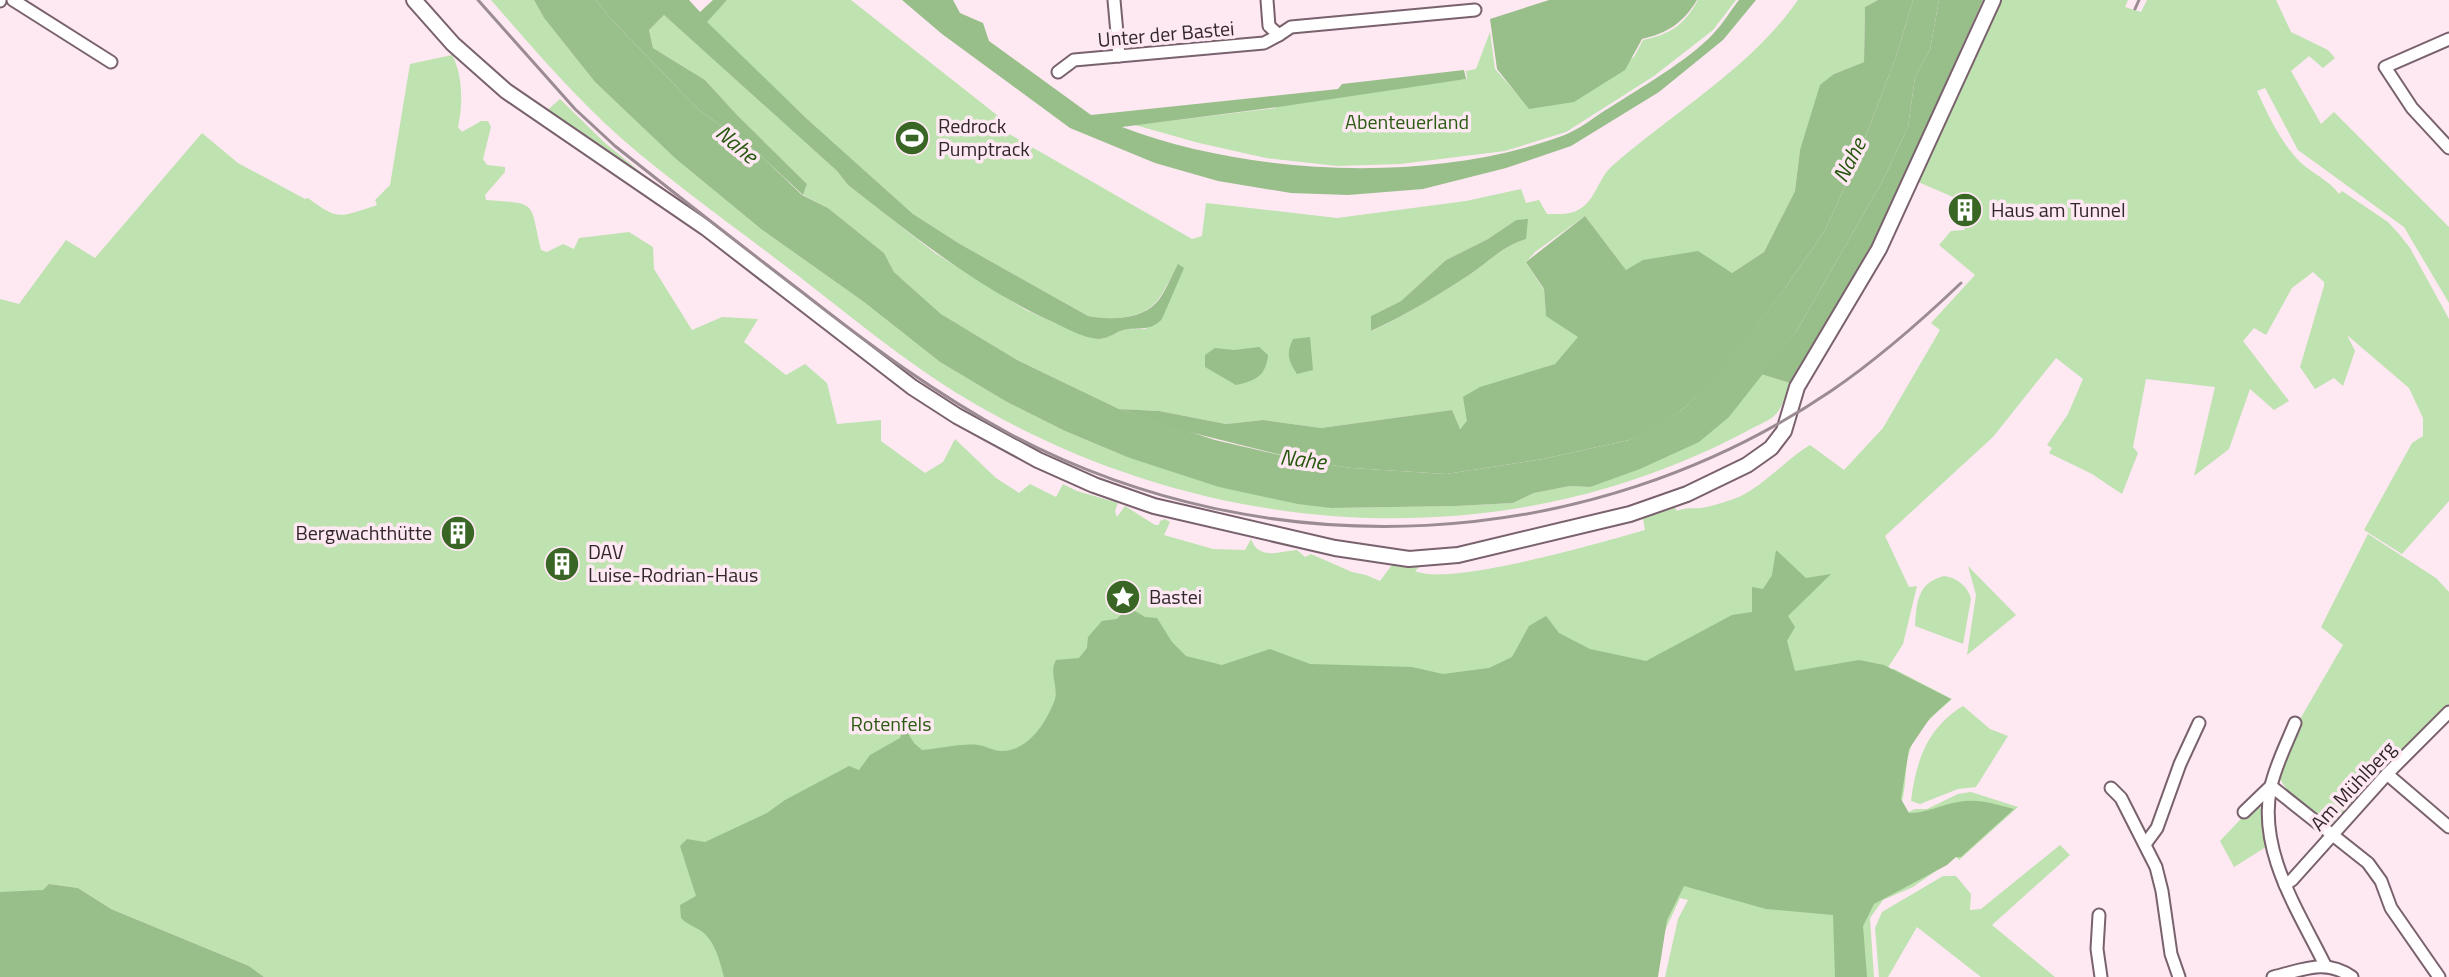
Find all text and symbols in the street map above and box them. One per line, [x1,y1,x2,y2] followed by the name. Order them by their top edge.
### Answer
[1096,12,1236,55] street label: Unter der Bastei
[1345,106,1469,137] park label: Abenteuerland
[938,110,1030,164] place label: Redrock Pumptrack
[708,116,767,173] water label: Nahe
[893,119,931,157] sports icon: Redrock Pumptrack
[1823,130,1875,188] water label: Nahe
[1946,191,1984,229] building icon: Haus am Tunnel
[1991,194,2126,225] place label: Haus am Tunnel
[1278,439,1330,479] water label: Nahe
[439,514,477,552] building icon: Bergwachthütte
[295,517,432,548] place label: Bergwachthütte
[588,536,758,590] place label: DAV Luise-Rodrian-Haus
[543,545,581,583] building icon: DAV Luise-Rodrian-Haus
[1104,578,1142,616] place icon: Bastei
[1149,581,1202,612] place label: Bastei
[851,708,931,739] park label: Rotenfels
[2303,734,2403,838] street label: Am Mühlberg

